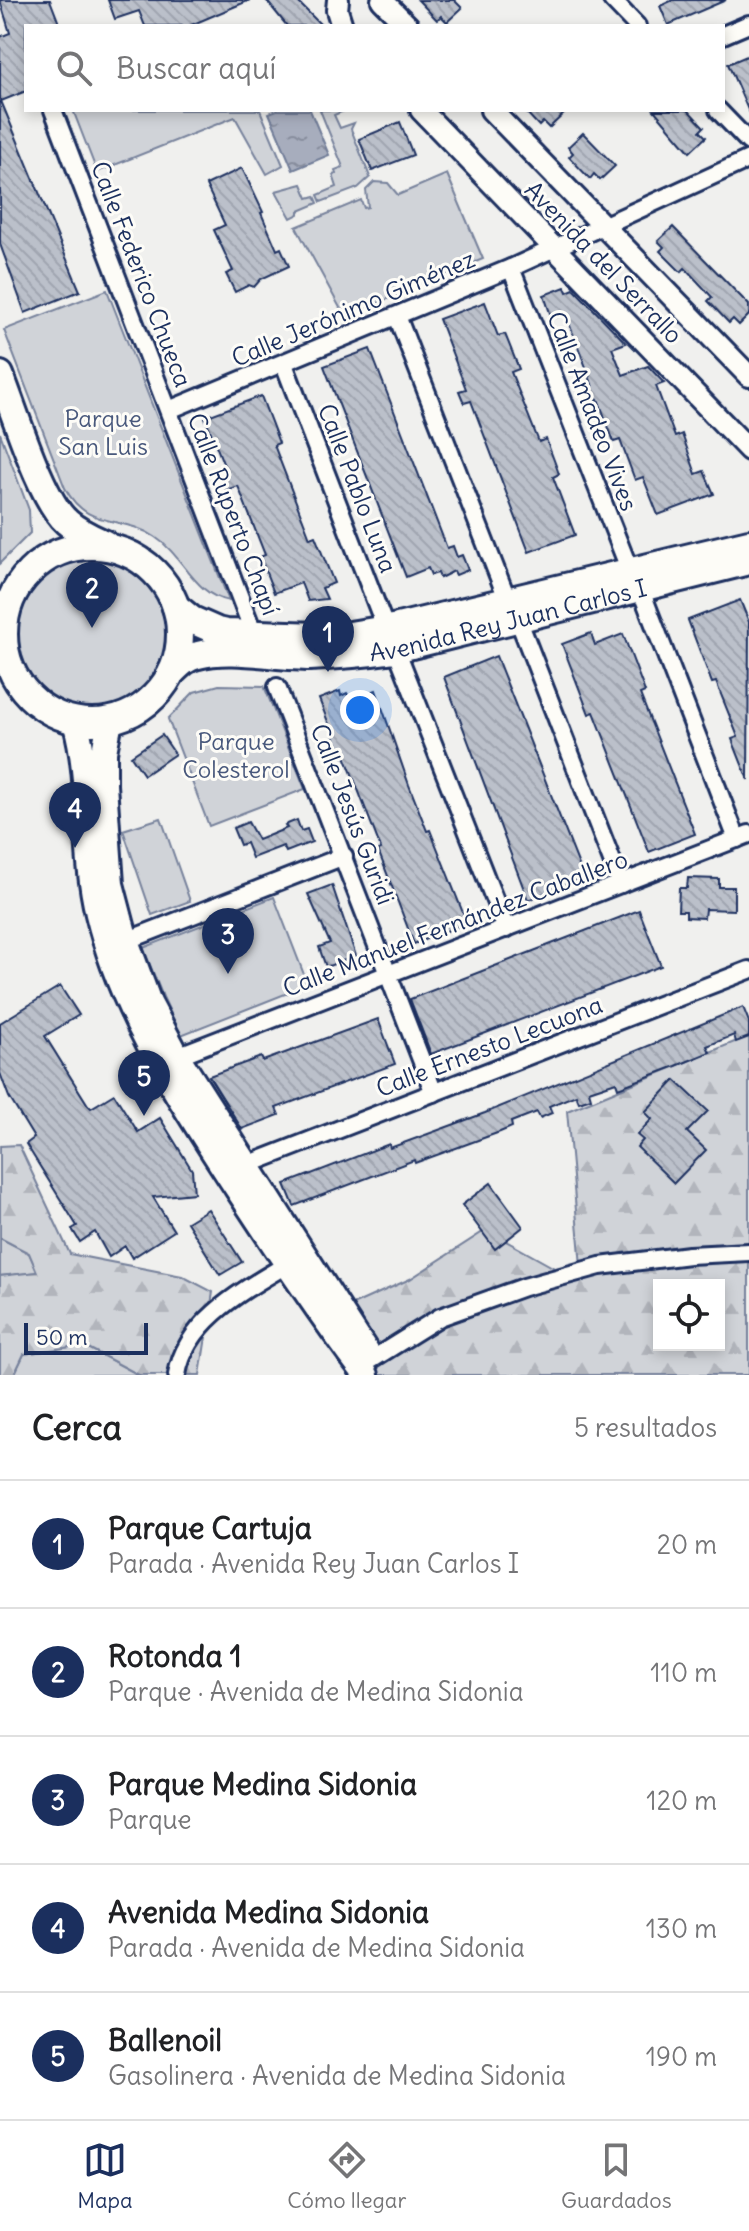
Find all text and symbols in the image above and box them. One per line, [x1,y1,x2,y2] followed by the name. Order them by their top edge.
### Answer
[24,24,725,112] search box
[52,46,96,90] icon: search
[116,49,276,87] text: Buscar aquí
[85,157,199,391] street label: Calle Federico Chueca
[519,175,689,349] street label: Avenida del Serrallo
[227,243,479,373] street label: Calle Jerónimo Giménez
[541,307,645,515] street label: Calle Amadeo Vives
[312,399,404,577] street label: Calle Pablo Luna
[58,403,148,461] park label: Parque San Luis
[182,409,286,619] street label: Calle Ruperto Chapí
[66,562,118,628] pin: 2
[368,572,650,667] street label: Avenida Rey Juan Carlos I
[302,606,354,672] pin: 1
[340,690,380,730] your location
[305,719,401,909] street label: Calle Jesús Guridi
[182,726,290,784] park label: Parque Colesterol
[49,782,101,848] pin: 4
[278,843,632,1003] street label: Calle Manuel Fernández Caballero
[202,908,254,974] pin: 3
[372,989,606,1103] street label: Calle Ernesto Lecuona
[118,1050,170,1116] pin: 5
[653,1279,725,1351] map controls
[653,1279,725,1351] button: locate
[24,1319,148,1355] scale bar
[36,1323,88,1351] text: 50 m
[32,1406,122,1449] text: Cerca
[574,1411,717,1444] text: 5 resultados
[108,1509,312,1547] text: Parque Cartuja
[53,1528,63,1561] text: 1
[657,1528,717,1561] text: 20 m
[108,1547,519,1580] text: Parada · Avenida Rey Juan Carlos I
[108,1637,242,1675] text: Rotonda 1
[51,1656,65,1689] text: 2
[650,1656,717,1689] text: 110 m
[108,1675,524,1708] text: Parque · Avenida de Medina Sidonia
[108,1765,417,1803] text: Parque Medina Sidonia
[51,1784,65,1817] text: 3
[646,1784,717,1817] text: 120 m
[108,1803,192,1836] text: Parque
[108,1893,429,1931] text: Avenida Medina Sidonia
[50,1912,66,1945] text: 4
[646,1912,717,1945] text: 130 m
[108,1931,525,1964] text: Parada · Avenida de Medina Sidonia
[108,2021,222,2059] text: Ballenoil
[51,2040,65,2073] text: 5
[646,2040,717,2073] text: 190 m
[108,2059,566,2092] text: Gasolinera · Avenida de Medina Sidonia
[77,2138,133,2214] tab: Mapa
[287,2138,406,2214] tab: Cómo llegar
[561,2138,672,2214] tab: Guardados

